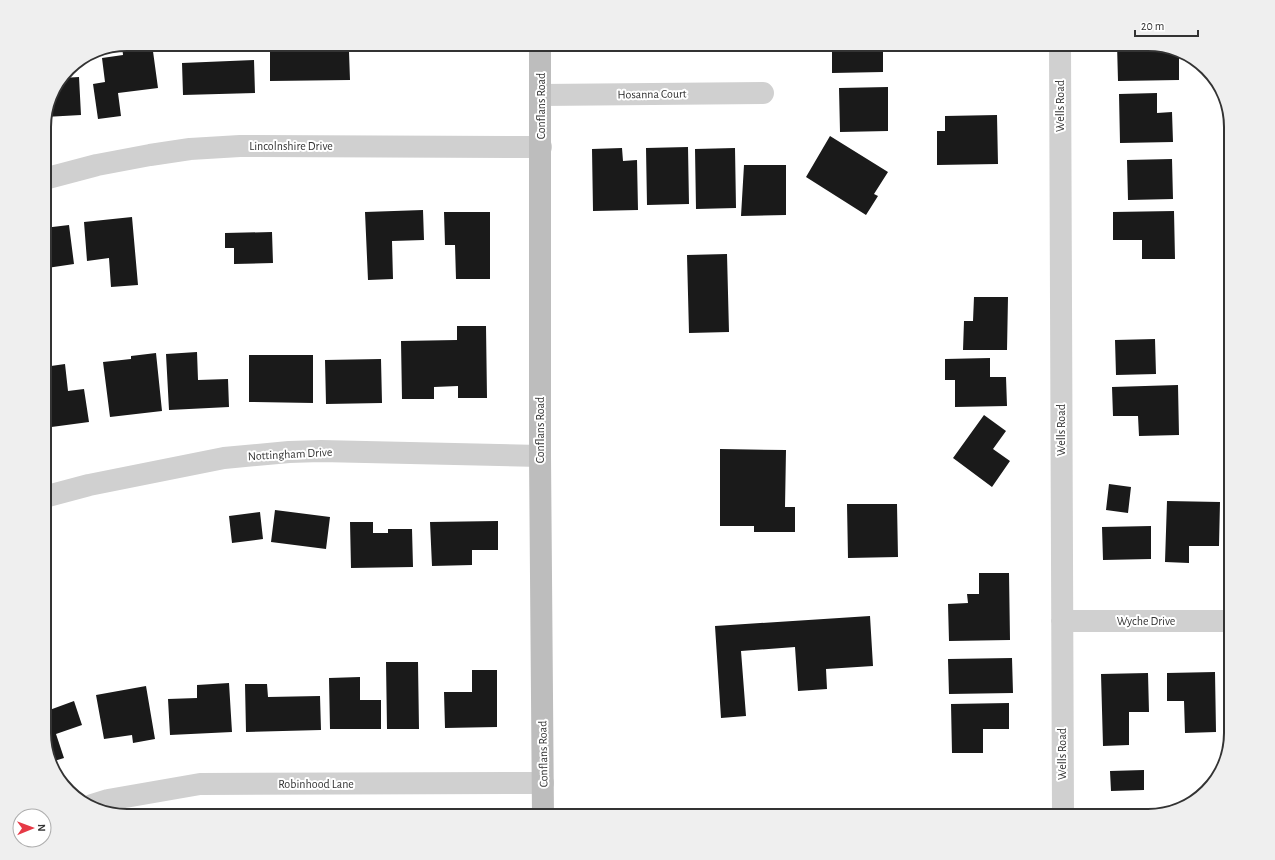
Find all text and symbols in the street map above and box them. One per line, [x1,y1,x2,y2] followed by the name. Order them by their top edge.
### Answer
[1135,12,1198,38] scale bar
[1141,20,1164,32] text: 20 m
[535,73,547,139] street label: Conflans Road
[1054,80,1066,132] street label: Wells Road
[617,87,687,101] street label: Hosanna Court
[249,140,333,152] street label: Lincolnshire Drive
[534,397,546,463] street label: Conflans Road
[1055,404,1067,456] street label: Wells Road
[247,446,333,462] street label: Nottingham Drive
[1117,615,1175,628] street label: Wyche Drive
[536,721,550,787] street label: Conflans Road
[1056,728,1068,780] street label: Wells Road
[278,778,354,790] street label: Robinhood Lane
[12,808,52,848] north arrow
[36,824,47,832] text: N

